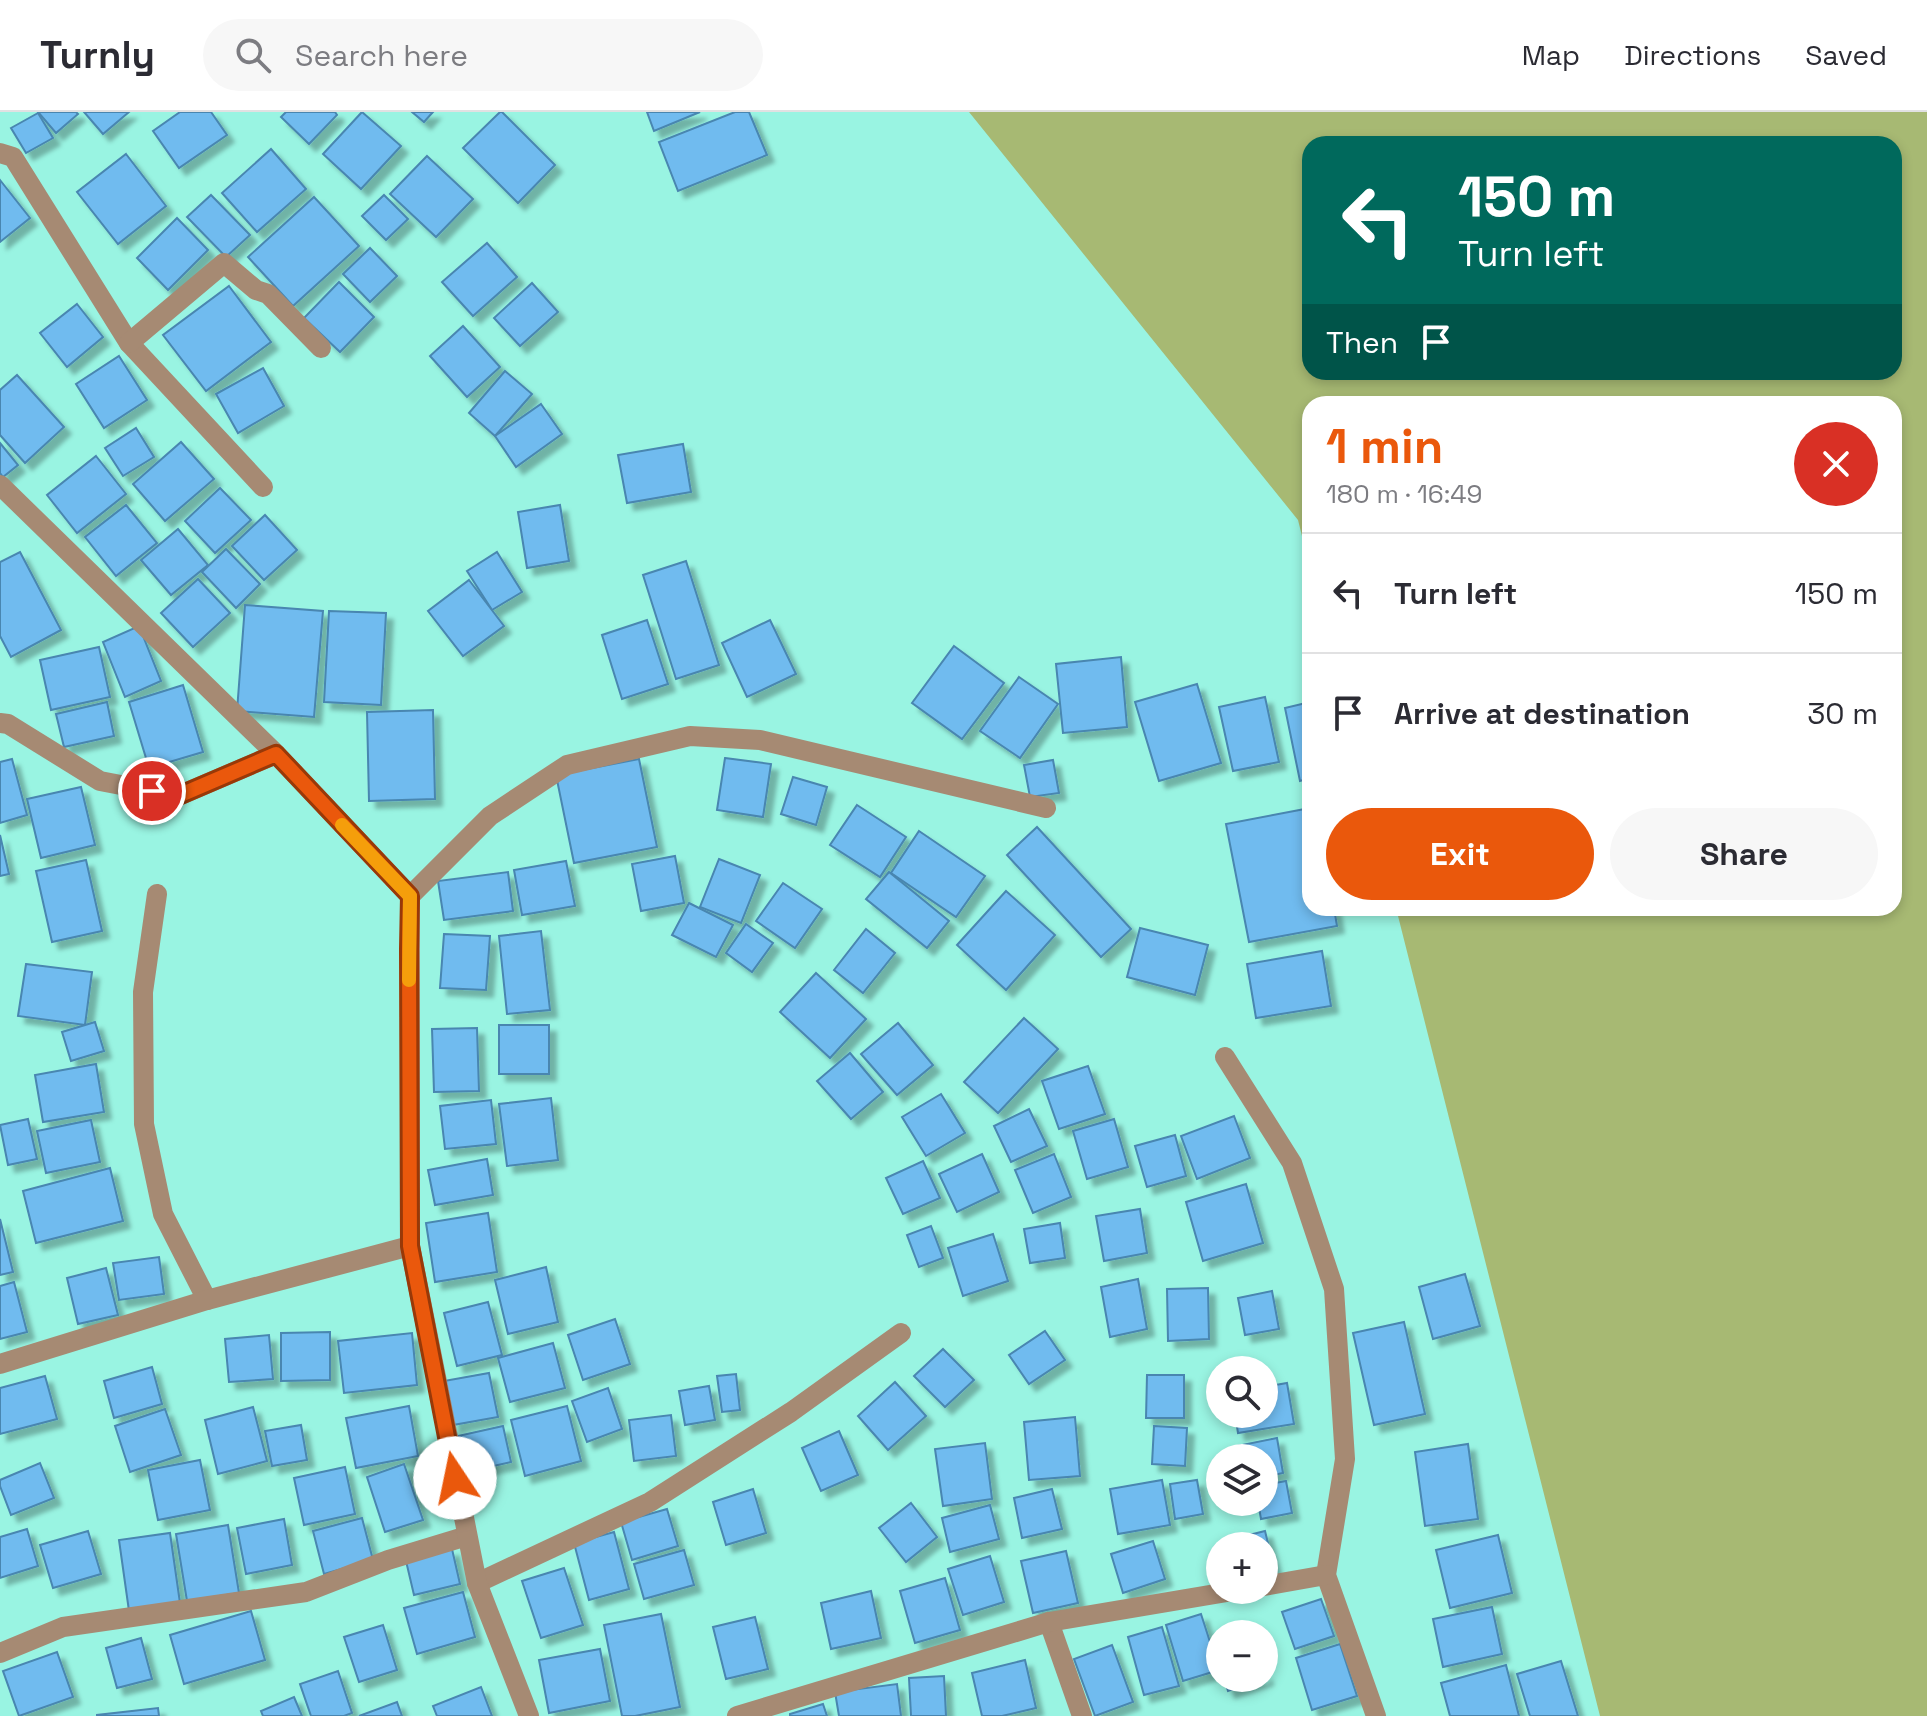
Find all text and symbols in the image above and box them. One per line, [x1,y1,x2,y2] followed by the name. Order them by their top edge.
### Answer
[203,19,763,91] search box
[40,31,155,79] text: Turnly
[231,33,275,77] icon: search
[295,36,468,75] text: Search here
[1522,37,1580,73] text: Map
[1624,37,1761,73] text: Directions
[1805,37,1887,73] text: Saved
[1458,161,1615,232] text: 150 m
[1326,168,1430,272] icon: left
[1458,231,1605,277] text: Turn left
[1414,320,1458,364] icon: arrive
[1326,323,1398,362] text: Then
[1326,416,1443,477] text: 1 min
[1794,422,1878,506] button: close
[1326,477,1483,511] text: 180 m · 16:49
[1326,571,1370,615] icon: left
[1394,574,1517,613] text: Turn left
[1795,574,1878,613] text: 150 m
[1326,691,1370,735] icon: arrive
[1394,694,1690,733] text: Arrive at destination
[1807,694,1878,733] text: 30 m
[118,757,186,825] pin
[130,769,174,813] icon: arrive
[1326,808,1594,900] button: Exit
[1610,808,1878,900] button: Share
[1206,1356,1278,1692] map controls
[1206,1356,1278,1428] button: search
[413,1436,497,1520] position arrow
[1206,1444,1278,1516] button: layers
[1206,1532,1278,1604] button: +
[1206,1620,1278,1692] button: −

